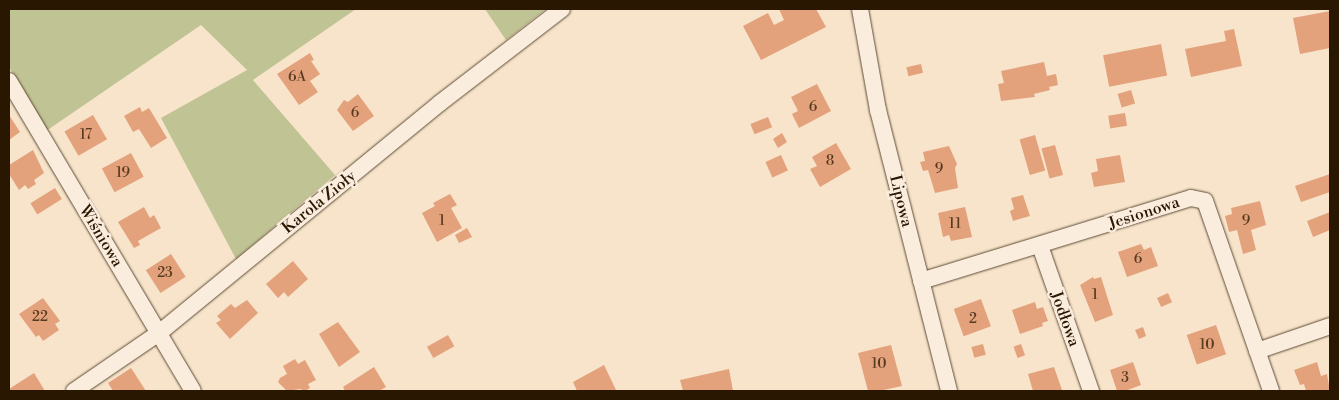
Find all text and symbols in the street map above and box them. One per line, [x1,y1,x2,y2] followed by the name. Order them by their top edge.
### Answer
[288,69,306,85] house number: 6A
[809,99,817,115] house number: 6
[351,105,359,121] house number: 6
[80,127,92,143] house number: 17
[826,153,834,169] house number: 8
[935,161,943,177] house number: 9
[116,165,130,181] house number: 19
[278,166,360,238] street label: Karola Zioły
[885,173,917,229] street label: Lipowa
[1106,192,1182,234] street label: Jesionowa
[75,201,127,271] street label: Wiśniowa
[439,213,445,229] house number: 1
[1242,213,1250,229] house number: 9
[949,216,961,232] house number: 11
[1134,251,1142,267] house number: 6
[157,265,173,281] house number: 23
[1092,287,1098,303] house number: 1
[1046,289,1084,349] street label: Jodłowa
[32,309,48,325] house number: 22
[969,311,977,327] house number: 2
[1200,337,1214,353] house number: 10
[872,356,886,372] house number: 10
[1121,370,1129,386] house number: 3

